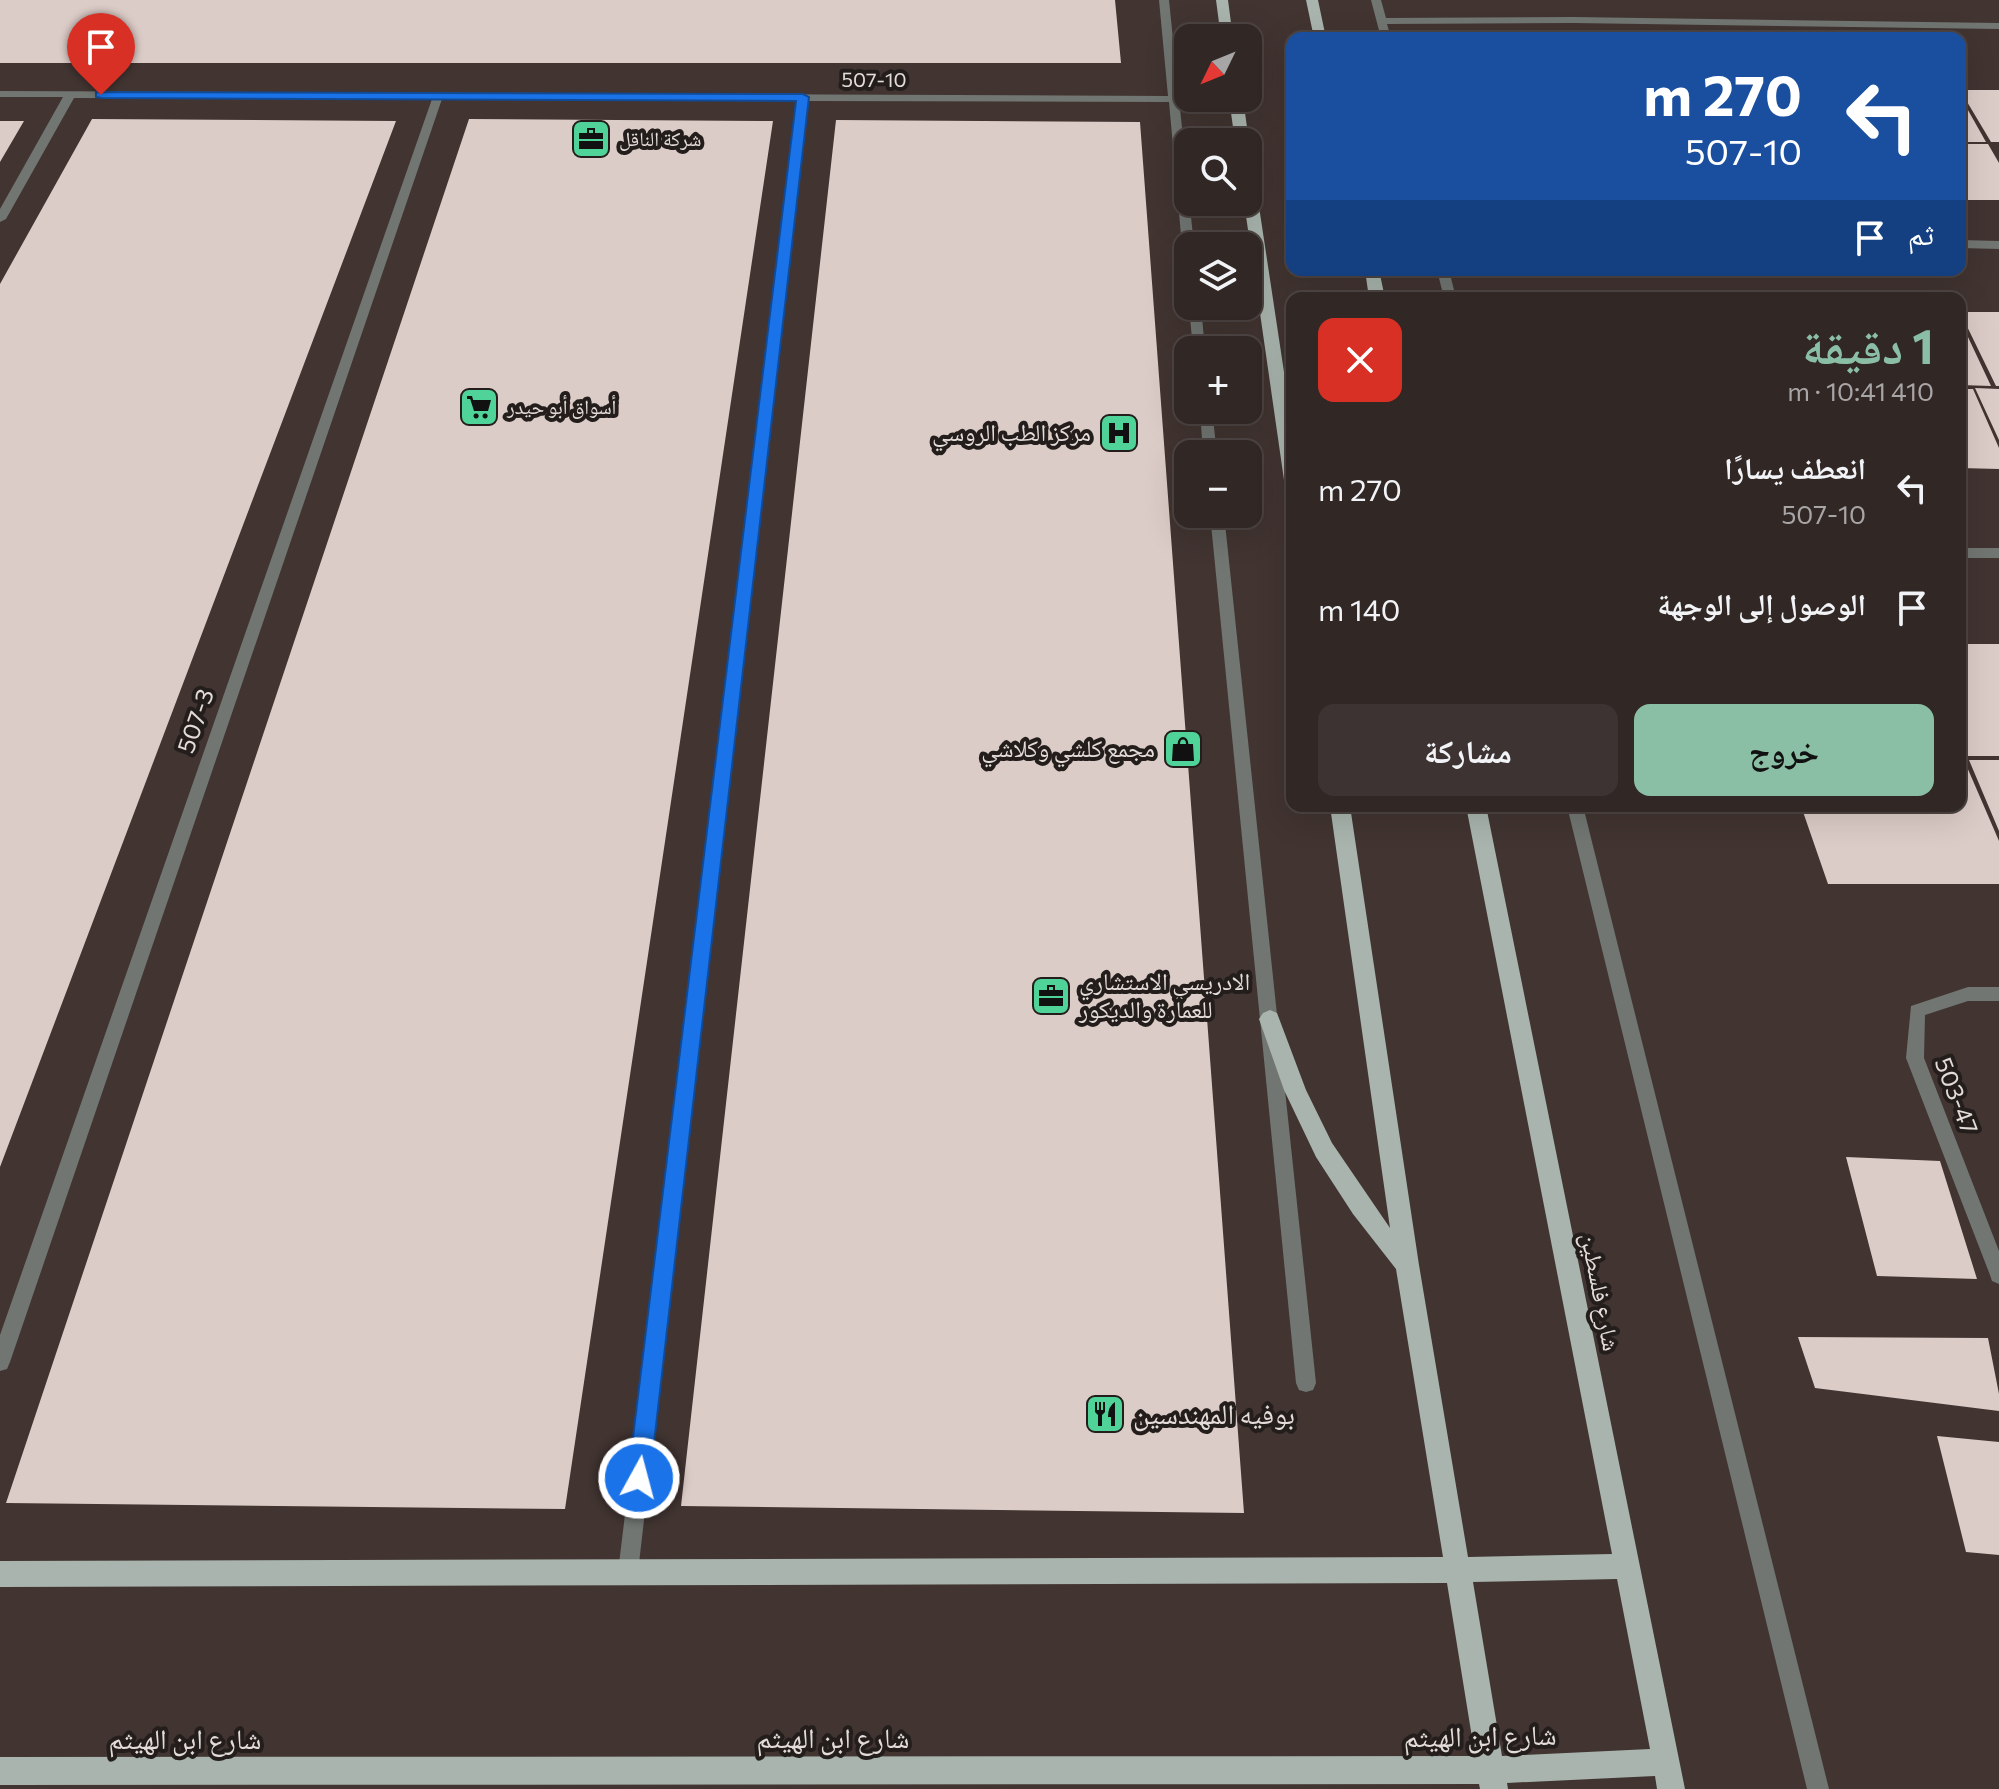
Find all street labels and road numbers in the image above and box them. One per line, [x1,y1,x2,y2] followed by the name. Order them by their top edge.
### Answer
[841,67,907,91] street label: 507-10
[170,685,219,756] street label: 507-3
[1930,1053,1985,1138] street label: 503-47
[1574,1230,1627,1354] street label: شارع فلسطين
[1403,1717,1557,1756] street label: شارع ابن الهيثم
[757,1720,909,1757] street label: شارع ابن الهيثم
[109,1721,261,1758] street label: شارع ابن الهيثم

